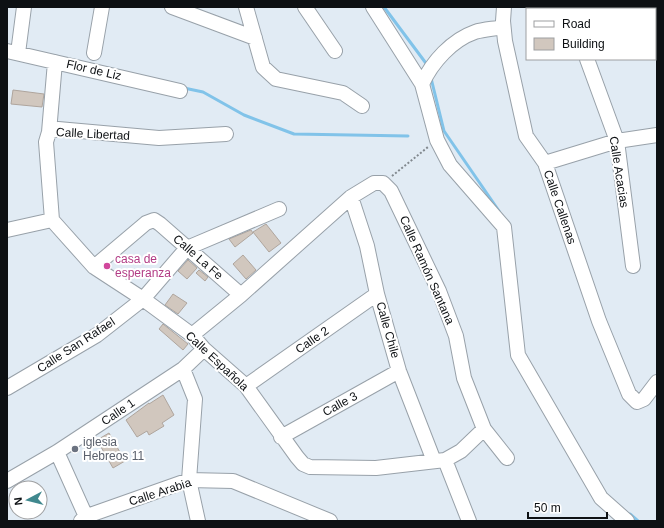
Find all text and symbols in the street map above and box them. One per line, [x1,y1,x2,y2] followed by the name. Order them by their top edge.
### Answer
[526,8,656,60] legend
[562,17,591,31] text: Road
[562,37,605,51] text: Building
[65,57,123,83] street label: Flor de Liz
[56,125,130,143] street label: Calle Libertad
[606,135,632,209] street label: Calle Acacias
[541,168,579,246] street label: Calle Callenas
[397,214,457,327] street label: Calle Ramón Santana
[170,232,226,283] street label: Calle La Fe
[115,252,171,280] place label: casa de esperanza
[102,261,112,271] marker: casa de esperanza
[373,300,403,360] street label: Calle Chile
[34,315,118,375] street label: Calle San Rafael
[293,323,332,356] street label: Calle 2
[183,328,252,394] street label: Calle Española
[320,389,360,419] street label: Calle 3
[99,396,138,428] street label: Calle 1
[83,435,144,463] place label: iglesia Hebreos 11
[70,444,80,454] marker: iglesia Hebreos 11
[127,475,193,509] street label: Calle Arabia
[8,480,48,520] north arrow
[528,494,607,520] scale bar
[12,496,25,506] text: N
[534,501,561,515] text: 50 m

